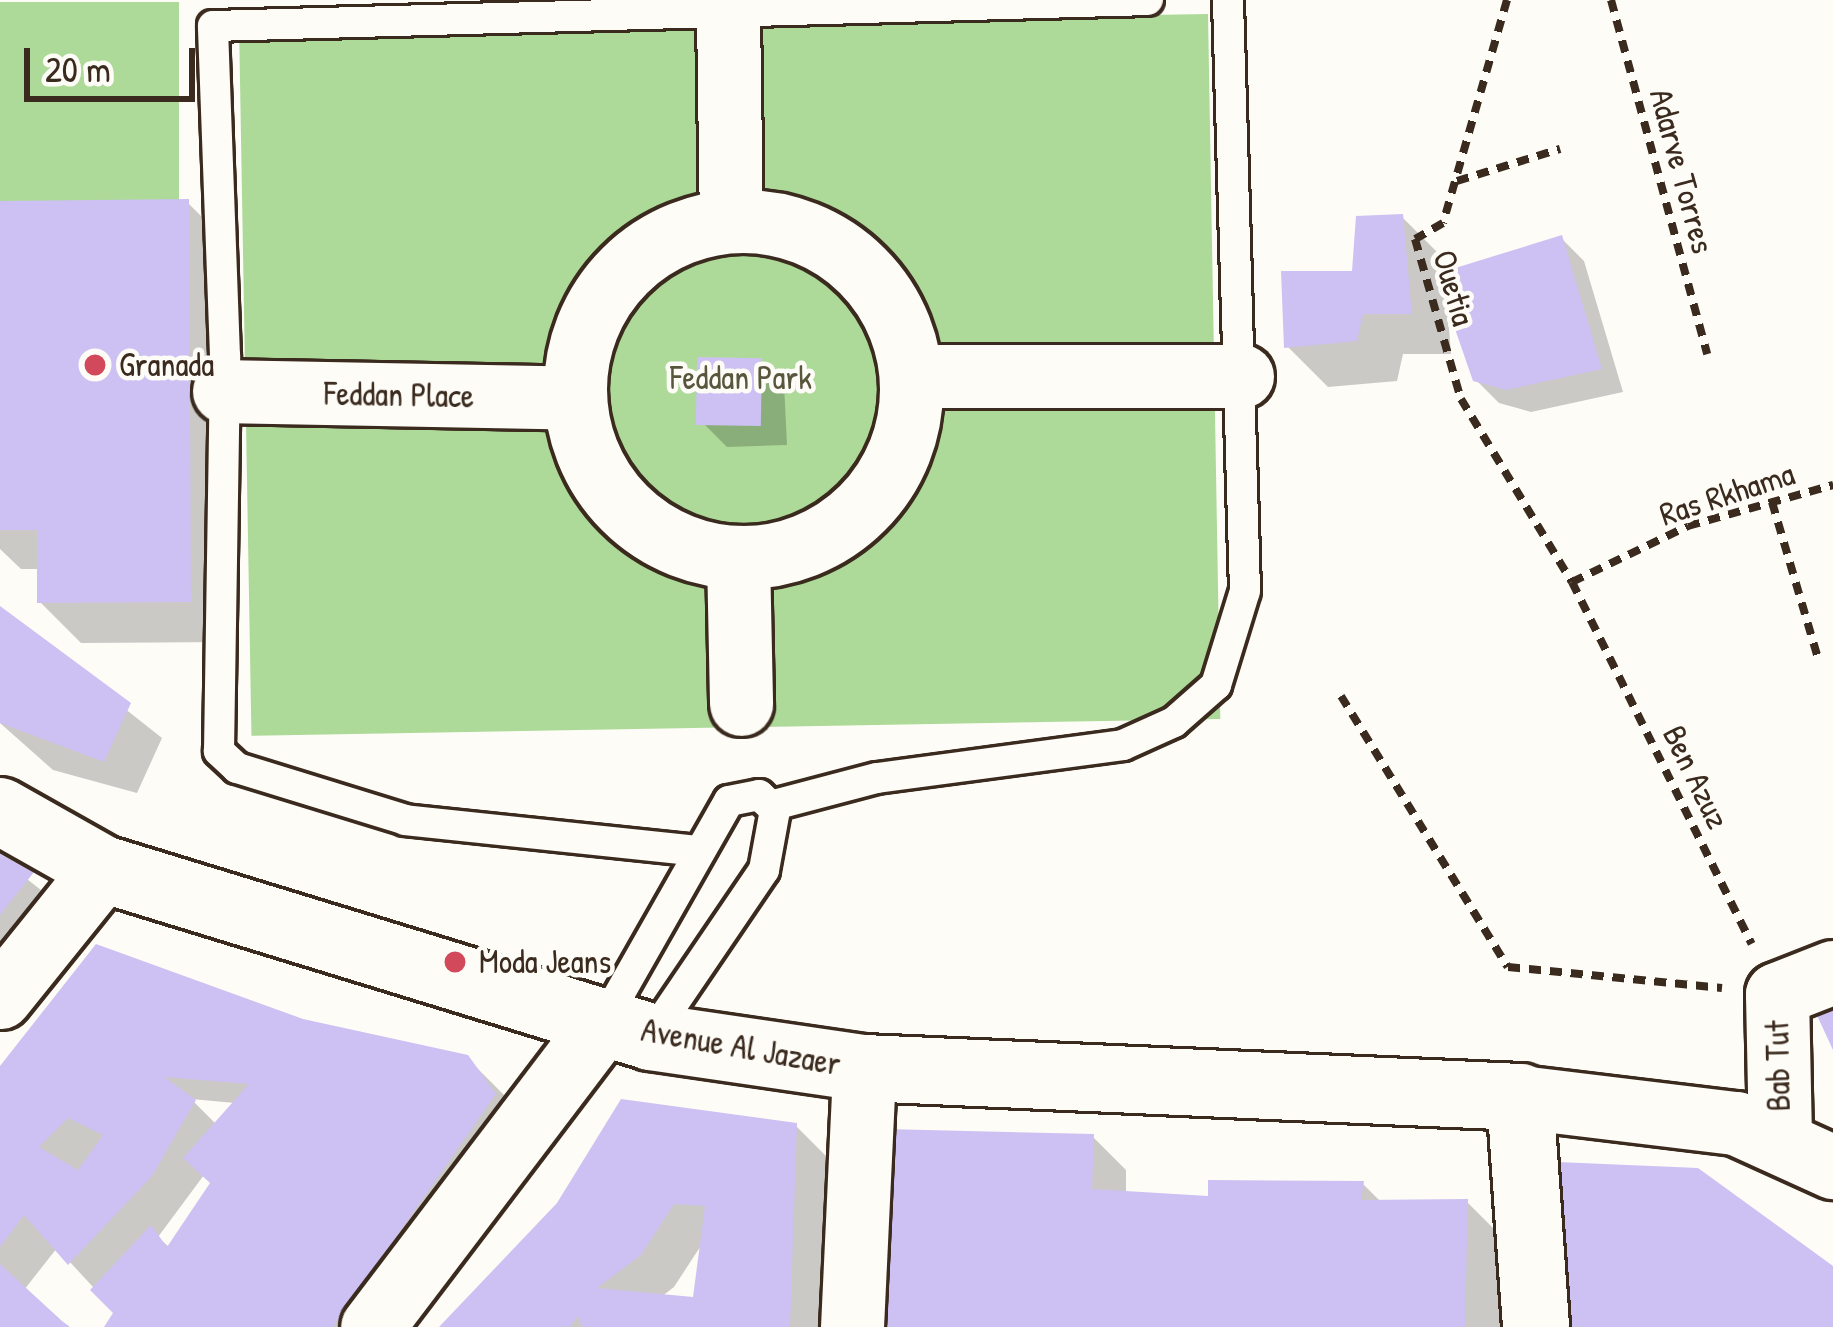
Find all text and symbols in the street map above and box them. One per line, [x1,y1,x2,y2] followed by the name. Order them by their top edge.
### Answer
[30,24,201,98] scale bar
[45,44,111,93] text: 20 m
[1641,84,1723,258] street label: Adarve Torres
[1424,246,1484,330] street label: Ouetia
[119,345,214,385] place label: Granada
[82,352,108,378] marker: Granada
[670,358,812,398] park label: Feddan Park
[324,374,474,416] street label: Feddan Place
[1655,454,1799,534] street label: Ras Rkhama
[1654,719,1738,835] street label: Ben Azuz
[479,942,611,982] place label: Moda Jeans
[442,949,468,975] marker: Moda Jeans
[638,1010,844,1084] street label: Avenue Al Jazaer
[1757,1020,1799,1112] street label: Bab Tut

